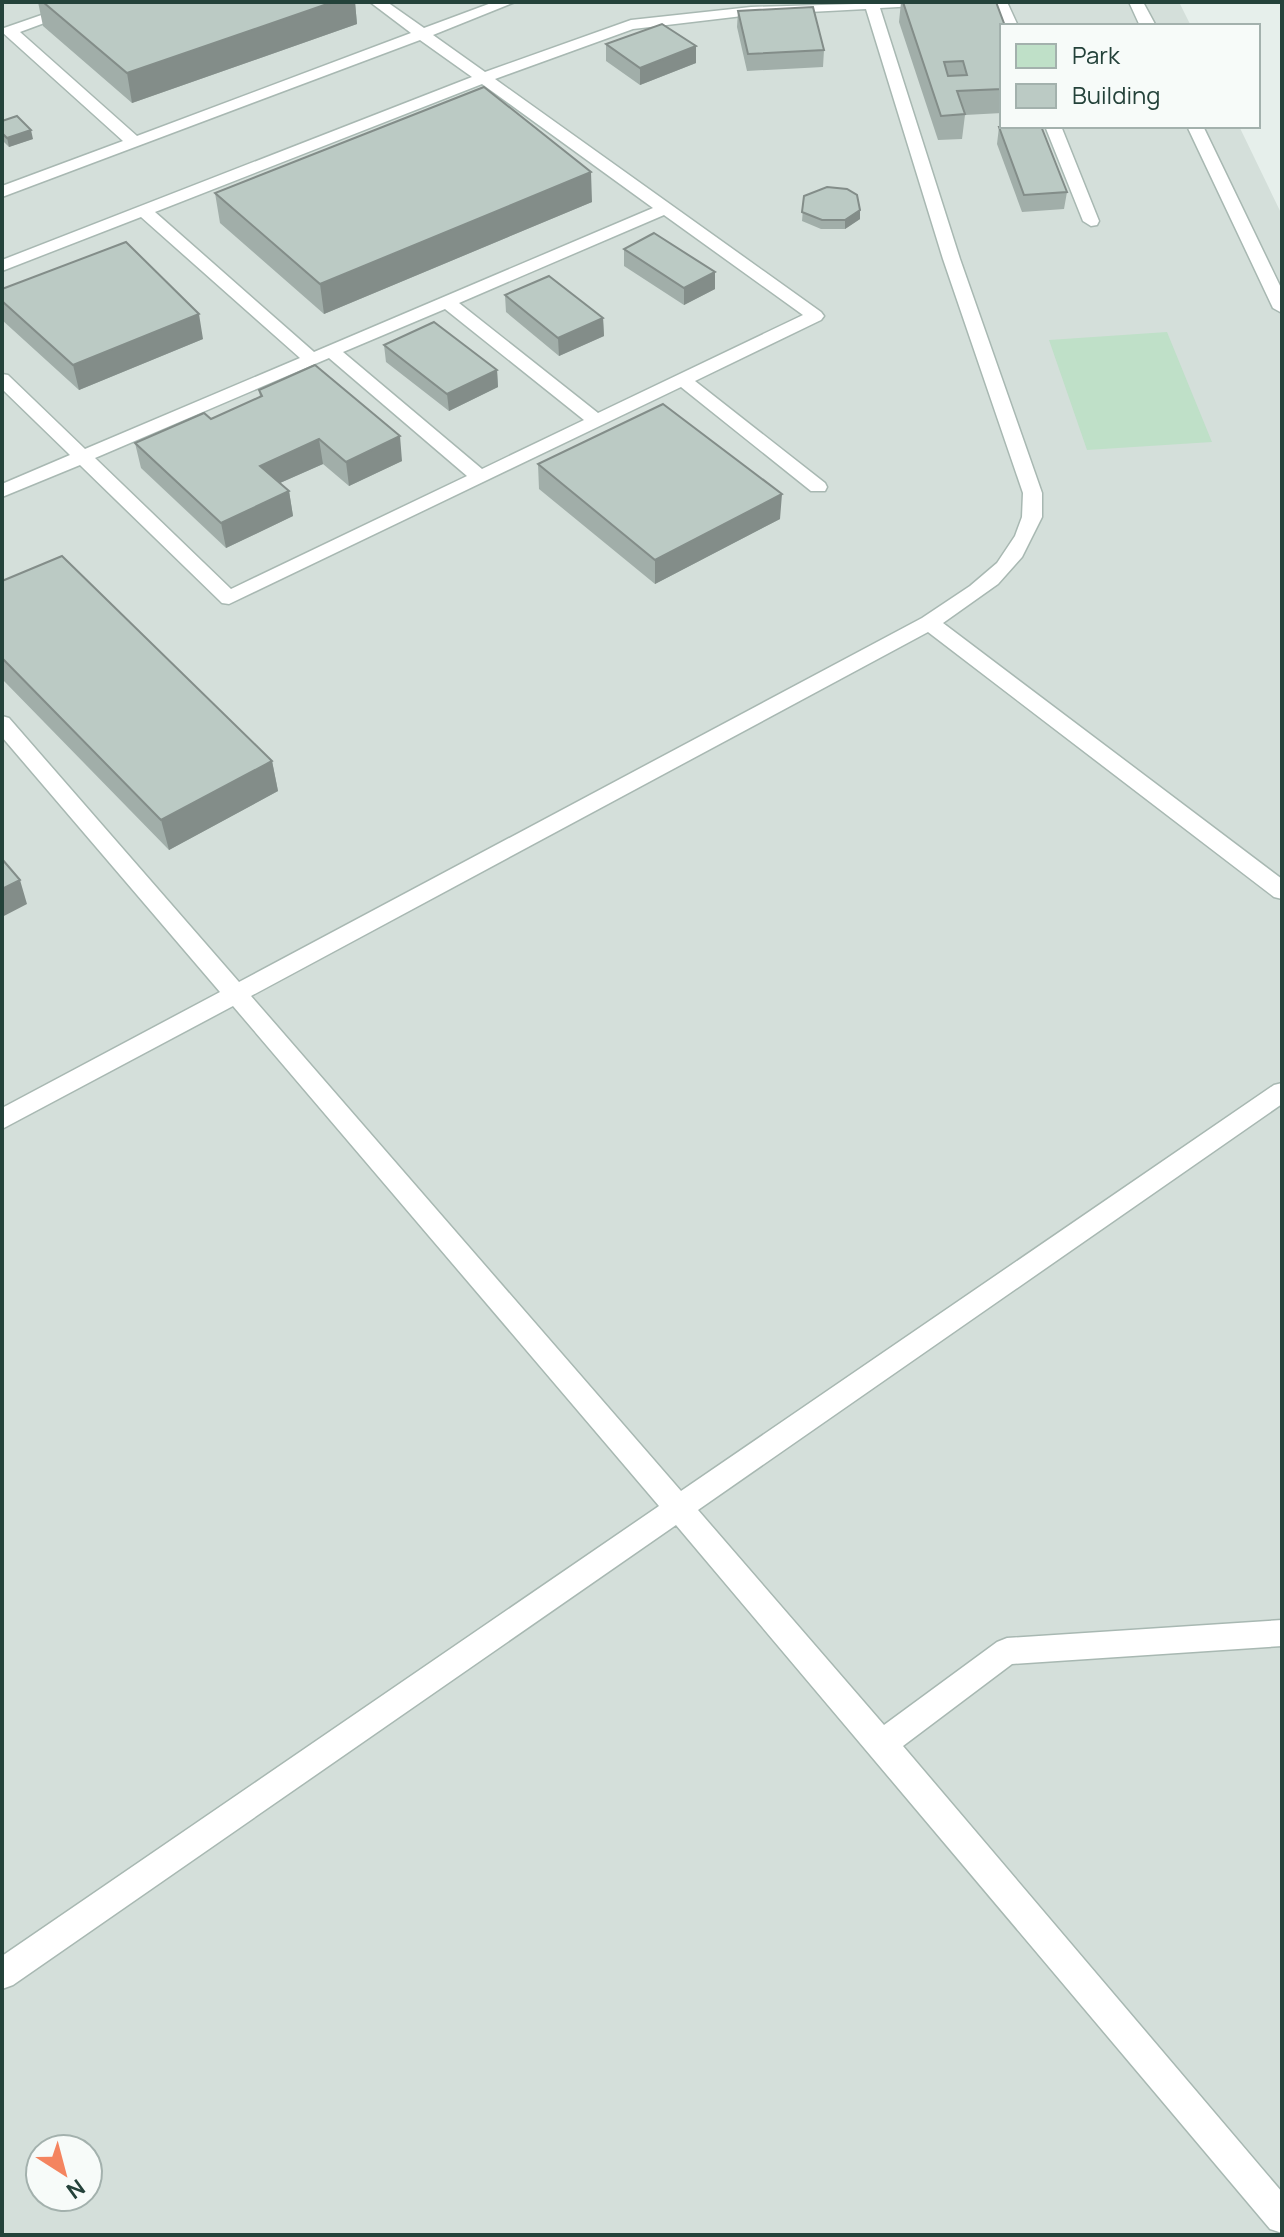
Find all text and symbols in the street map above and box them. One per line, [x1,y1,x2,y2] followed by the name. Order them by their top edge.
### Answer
[1000,24,1260,128] legend
[1072,38,1121,71] text: Park
[1072,78,1160,111] text: Building
[24,2133,104,2213] north arrow
[61,2172,91,2206] text: N

